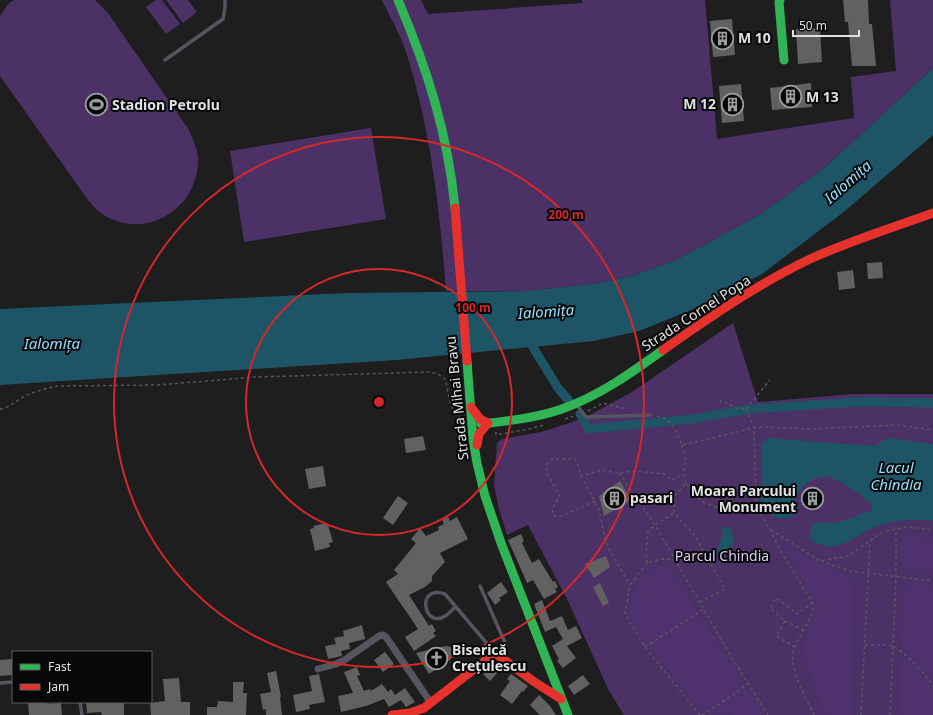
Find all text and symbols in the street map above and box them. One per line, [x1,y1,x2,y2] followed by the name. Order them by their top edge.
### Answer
[793,12,859,38] scale bar
[799,17,827,34] text: 50 m
[710,25,736,51] building icon: M 10
[738,28,771,47] place label: M 10
[778,84,804,110] building icon: M 13
[806,87,839,106] place label: M 13
[719,91,745,117] building icon: M 12
[83,92,109,118] sports icon: Stadion Petrolu
[683,94,716,113] place label: M 12
[112,95,220,114] place label: Stadion Petrolu
[819,155,875,208] water label: Ialomița
[548,206,584,223] text: 200 m
[638,270,754,355] street label: Strada Cornel Popa
[455,299,491,316] text: 100 m
[516,299,575,323] water label: Ialomița
[23,333,81,353] water label: Ialomița
[441,335,472,461] street label: Strada Mihai Bravu
[372,395,386,409] centre of rings
[870,457,922,494] water label: Lacul Chindia
[691,481,796,516] place label: Moara Parcului Monument
[602,485,628,511] building icon: pasari
[799,486,825,512] building icon: Moara Parcului Monument
[630,488,673,507] place label: pasari
[675,546,769,565] park label: Parcul Chindia
[452,640,526,675] place label: Biserică Crețulescu
[424,645,450,671] church icon: Biserică Crețulescu
[12,651,152,703] legend
[48,658,72,675] text: Fast
[47,678,69,695] text: Jam

